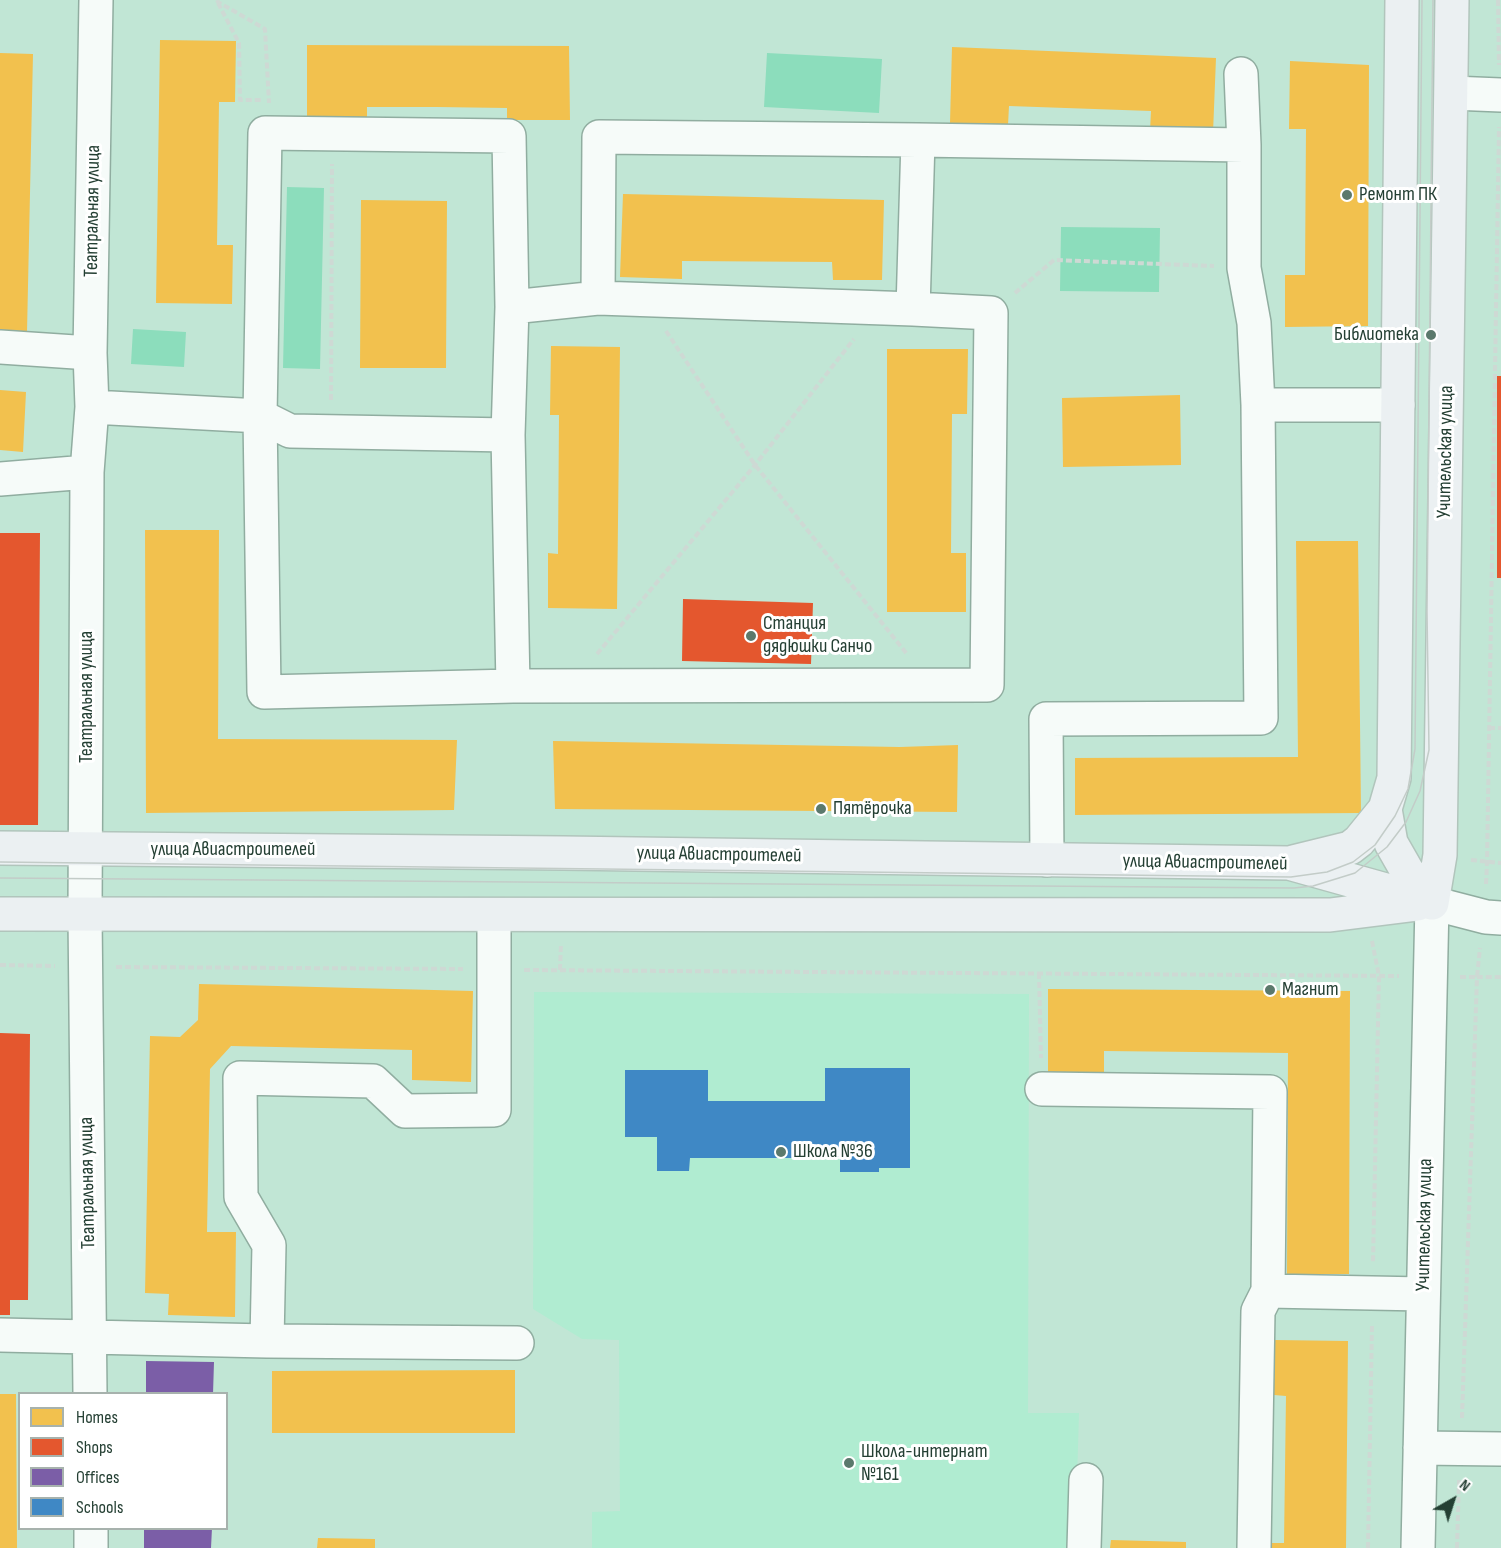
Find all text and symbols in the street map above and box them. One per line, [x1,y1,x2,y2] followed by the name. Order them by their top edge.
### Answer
[80,145,106,277] street label: Театральная улица
[1359,183,1437,207] place label: Ремонт ПК
[1340,188,1354,202] marker: Ремонт ПК
[1334,323,1419,347] place label: Библиотека
[1424,328,1438,342] marker: Библиотека
[1433,385,1459,519] street label: Учительская улица
[763,612,872,659] place label: Станция дядюшки Санчо
[744,629,758,643] marker: Станция дядюшки Санчо
[75,631,99,763] street label: Театральная улица
[833,797,912,821] place label: Пятёрочка
[814,802,828,816] marker: Пятёрочка
[151,838,315,862] street label: улица Авиастроителей
[636,842,802,868] street label: улица Авиастроителей
[1122,850,1288,876] street label: улица Авиастроителей
[1282,978,1339,1002] place label: Магнит
[1263,983,1277,997] marker: Магнит
[75,1117,101,1249] street label: Театральная улица
[793,1140,873,1164] place label: Школа №36
[774,1145,788,1159] marker: Школа №36
[1412,1158,1438,1292] street label: Учительская улица
[18,1392,228,1530] legend
[76,1407,118,1428] text: Homes
[76,1437,113,1458] text: Shops
[861,1440,987,1487] place label: Школа-интернат №161
[842,1456,856,1470] marker: Школа-интернат №161
[76,1467,119,1488] text: Offices
[1423,1470,1483,1530] north arrow
[1455,1476,1474,1496] text: N
[76,1497,123,1518] text: Schools

